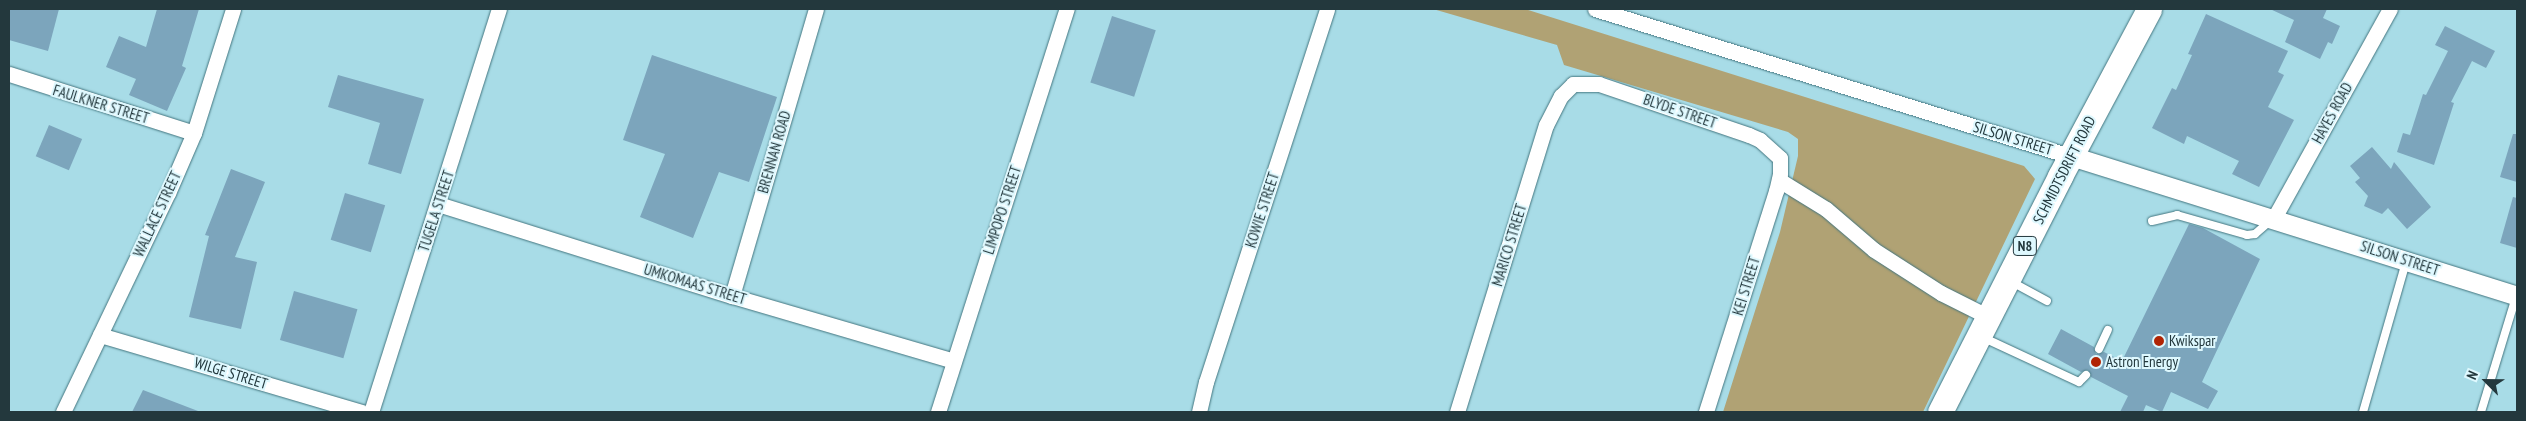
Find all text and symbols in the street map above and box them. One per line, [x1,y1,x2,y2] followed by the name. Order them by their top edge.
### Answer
[2308,79,2356,147] street label: HAYES ROAD
[51,81,151,127] street label: FAULKNER STREET
[1641,90,1719,132] street label: BLYDE STREET
[754,109,794,195] street label: BRENNAN ROAD
[2029,113,2099,227] street label: SCHMIDTSDRIFT ROAD
[1971,117,2055,159] street label: SILSON STREET
[979,163,1025,257] street label: LIMPOPO STREET
[129,168,185,260] street label: WALLACE STREET
[414,168,458,254] street label: TUGELA STREET
[1241,170,1283,250] street label: KOWIE STREET
[1488,202,1530,288] street label: MARICO STREET
[2012,235,2038,258] road number: N8
[2358,237,2442,279] street label: SILSON STREET
[1729,254,1763,318] street label: KEI STREET
[642,260,748,308] street label: UMKOMAAS STREET
[2169,332,2215,350] place label: Kwikspar
[2153,335,2165,347] marker: Kwikspar
[192,353,270,393] street label: WILGE STREET
[2106,353,2178,371] place label: Astron Energy
[2090,356,2102,368] marker: Astron Energy
[2461,356,2511,406] north arrow
[2462,368,2482,382] text: N

